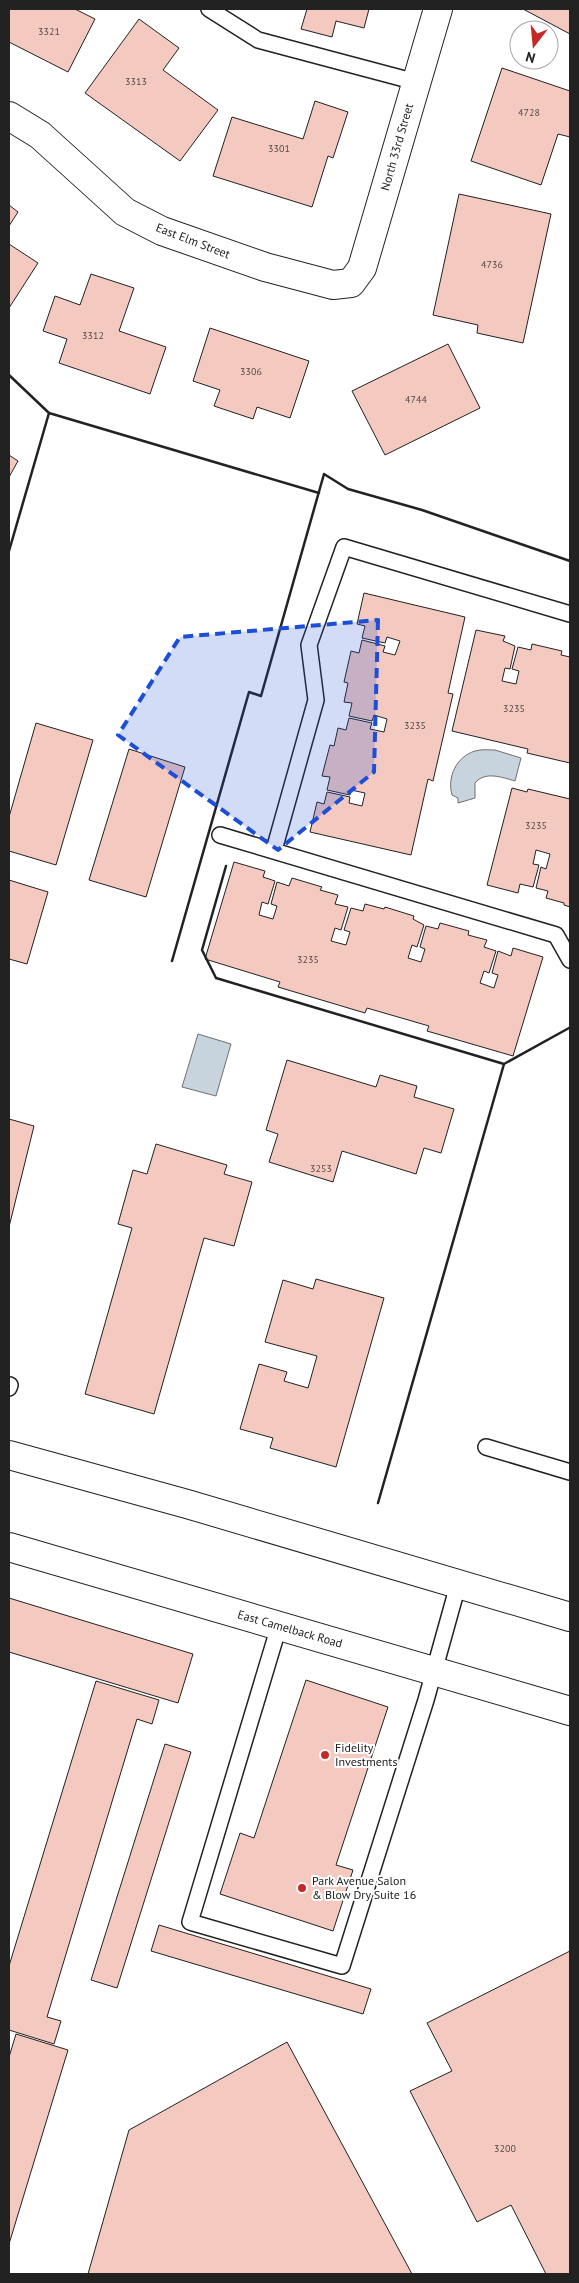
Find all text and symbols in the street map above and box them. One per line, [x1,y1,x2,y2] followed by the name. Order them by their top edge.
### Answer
[509,20,559,70] north arrow
[38,25,60,38] house number: 3321
[524,48,537,67] text: N
[125,75,147,88] house number: 3313
[377,101,416,192] street label: North 33rd Street
[518,106,540,119] house number: 4728
[268,142,290,155] house number: 3301
[154,220,232,262] street label: East Elm Street
[481,258,503,271] house number: 4736
[82,329,104,342] house number: 3312
[240,365,262,378] house number: 3306
[405,393,427,406] house number: 4744
[503,702,525,715] house number: 3235
[404,719,426,732] house number: 3235
[525,819,547,832] house number: 3235
[297,953,319,966] house number: 3235
[310,1162,332,1175] house number: 3253
[236,1606,344,1651] street label: East Camelback Road
[335,1740,397,1769] place label: Fidelity Investments
[319,1749,331,1761] marker: Fidelity Investments
[312,1873,416,1902] place label: Park Avenue Salon & Blow Dry Suite 16
[296,1882,308,1894] marker: Park Avenue Salon & Blow Dry Suite 16
[494,2142,516,2155] house number: 3200

